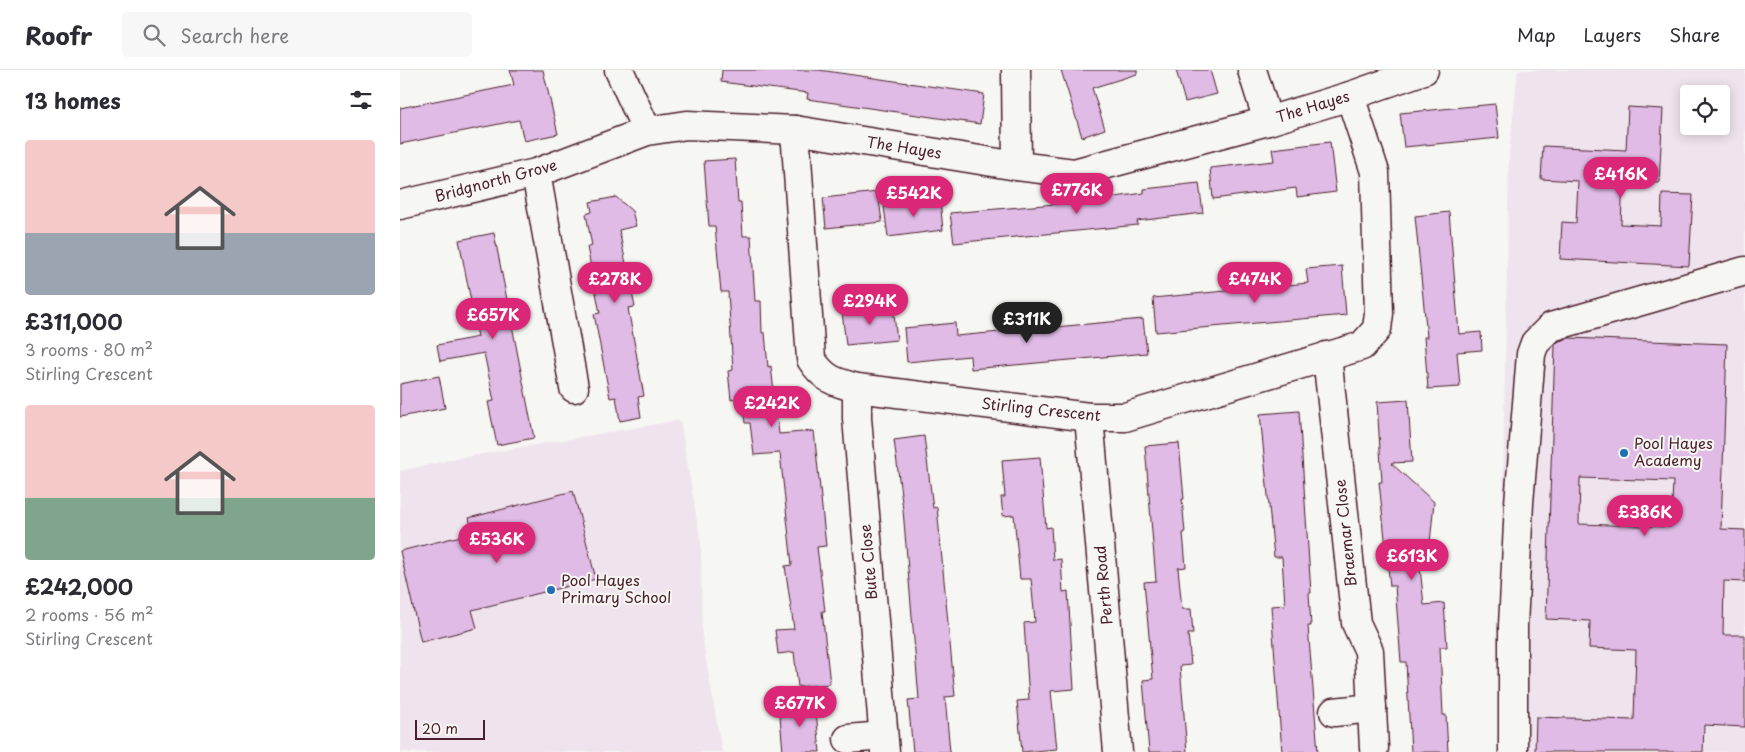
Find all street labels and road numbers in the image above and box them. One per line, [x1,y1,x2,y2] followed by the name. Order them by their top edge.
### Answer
[1273,83,1352,128] street label: The Hayes
[865,129,943,164] street label: The Hayes
[432,152,559,207] street label: Bridgnorth Grove
[980,391,1102,426] street label: Stirling Crescent
[1327,478,1362,588] street label: Braemar Close
[853,523,882,601] street label: Bute Close
[1088,544,1117,626] street label: Perth Road

